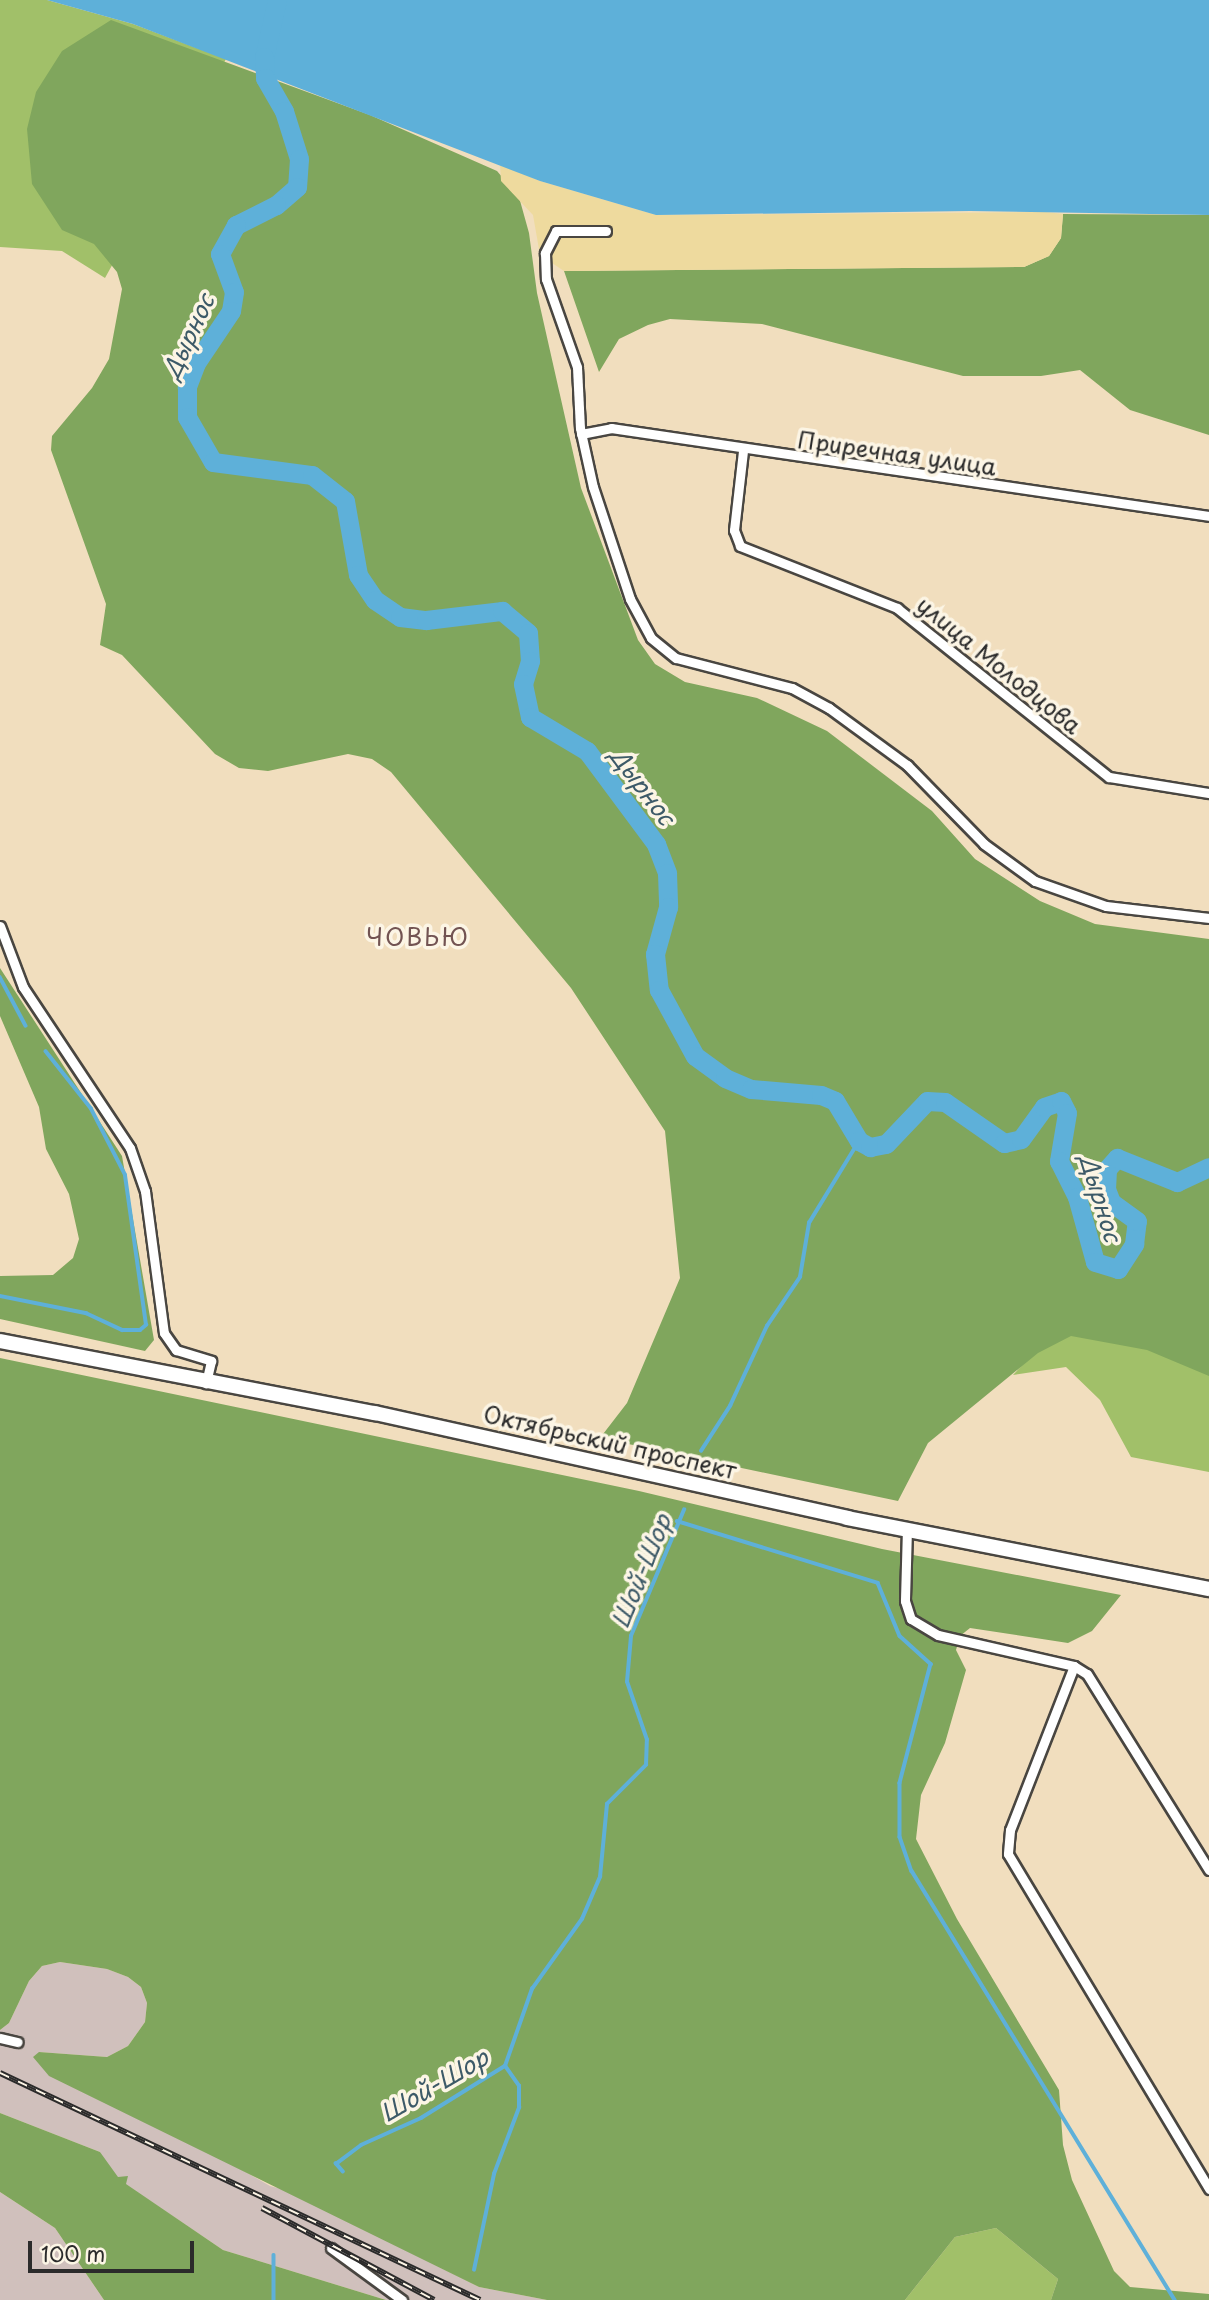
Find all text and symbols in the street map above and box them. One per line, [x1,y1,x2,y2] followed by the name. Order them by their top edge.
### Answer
[156,290,220,382] water label: Дырнос
[795,425,999,481] street label: Приречная улица
[911,590,1087,740] street label: улица Молодцова
[605,742,681,830] water label: Дырнос
[367,923,469,951] district label: ЧОВЬЮ
[1074,1151,1128,1245] water label: Дырнос
[481,1399,739,1485] street label: Октябрьский проспект
[605,1510,677,1632] water label: Шой-Шор
[375,2042,493,2128] water label: Шой-Шор
[32,2226,198,2270] scale bar
[41,2237,105,2269] text: 100 m

